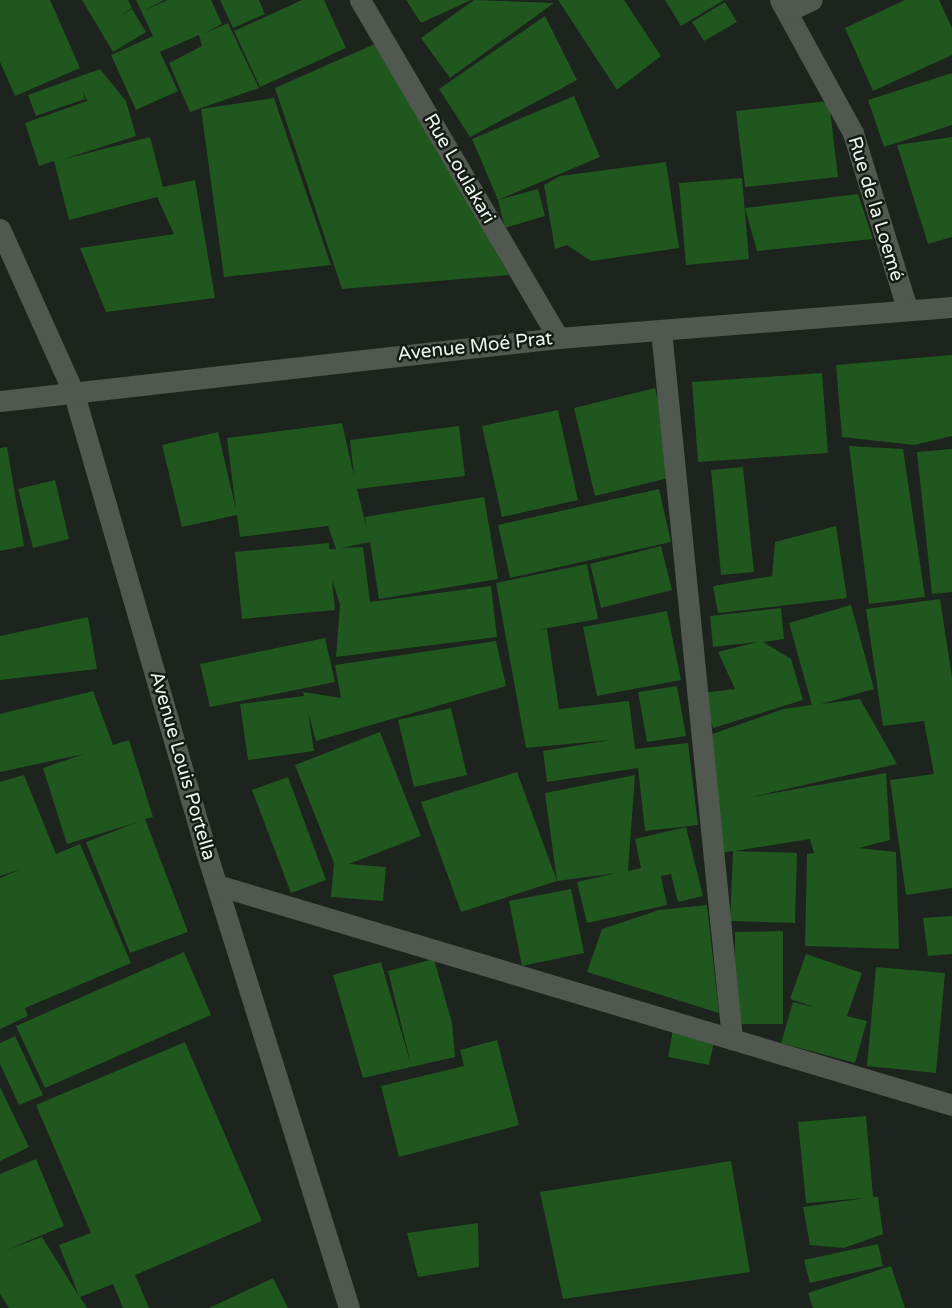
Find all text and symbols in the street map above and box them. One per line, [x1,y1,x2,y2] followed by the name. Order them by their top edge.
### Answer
[418,110,500,228] street label: Rue Loulakari
[842,134,908,284] street label: Rue de la Loemé
[396,328,554,366] street label: Avenue Moé Prat
[144,669,220,863] street label: Avenue Louis Portella

